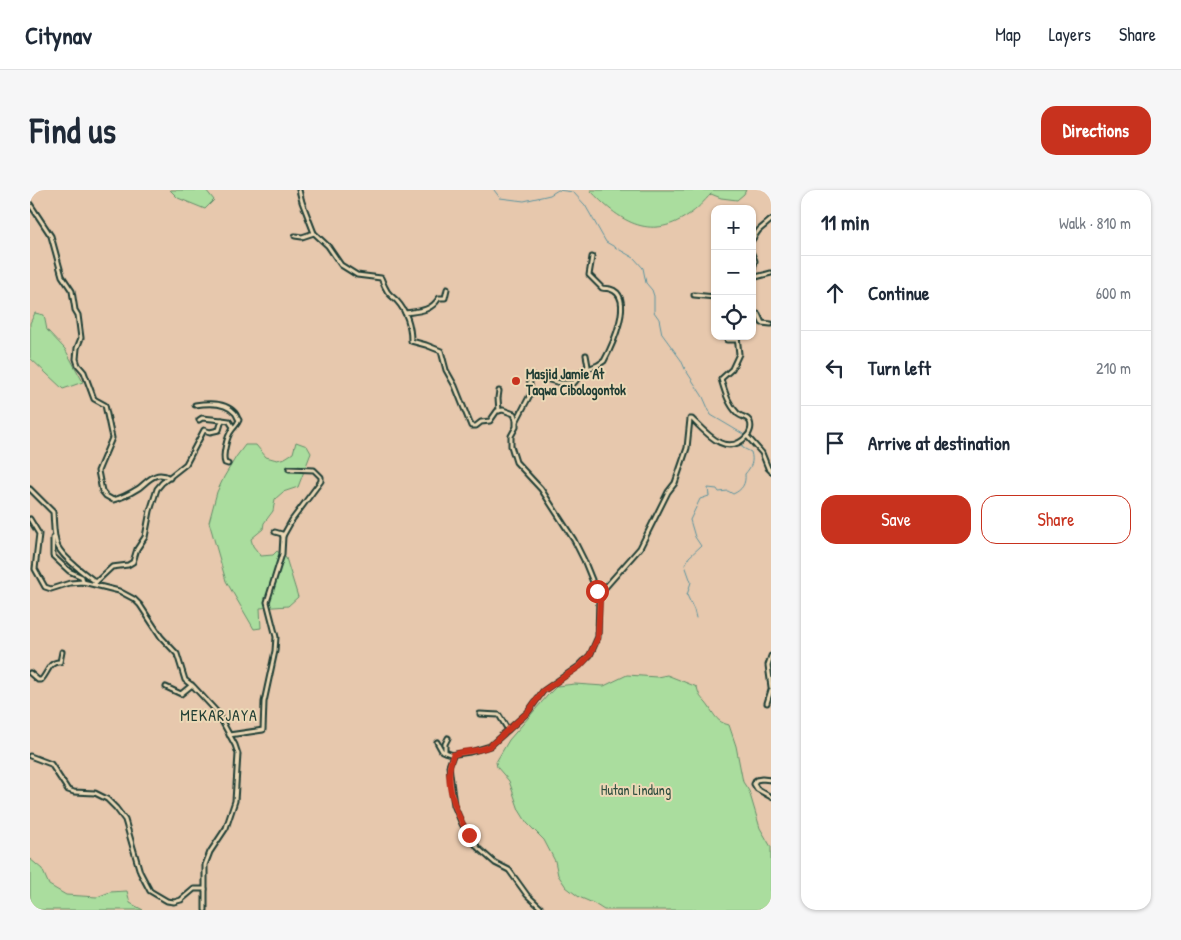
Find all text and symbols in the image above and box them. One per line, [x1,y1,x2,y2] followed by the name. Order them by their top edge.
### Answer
[25,19,92,51] text: Citynav
[995,22,1021,47] text: Map
[1049,22,1091,47] text: Layers
[1119,22,1156,47] text: Share
[1041,106,1151,155] button: Directions
[30,107,116,154] text: Find us
[711,205,756,340] map controls
[711,205,756,250] button: +
[821,208,870,237] text: 11 min
[1059,212,1131,234] text: Walk · 810 m
[711,250,756,295] button: −
[821,279,849,307] icon: ahead
[868,280,929,306] text: Continue
[1096,282,1131,304] text: 600 m
[711,295,756,340] button: locate
[821,354,849,382] icon: left
[868,355,931,381] text: Turn left
[1096,357,1131,379] text: 210 m
[525,364,626,401] place label: Masjid Jamie At Taqwa Cibologontok
[510,375,522,387] marker: Masjid Jamie At Taqwa Cibologontok
[821,429,849,457] icon: arrive
[868,430,1010,456] text: Arrive at destination
[821,495,971,544] button: Save
[981,495,1131,544] button: Share
[586,580,609,603] route start
[180,704,258,726] district label: MEKARJAYA
[601,780,671,800] park label: Hutan Lindung
[458,824,481,847] route end

